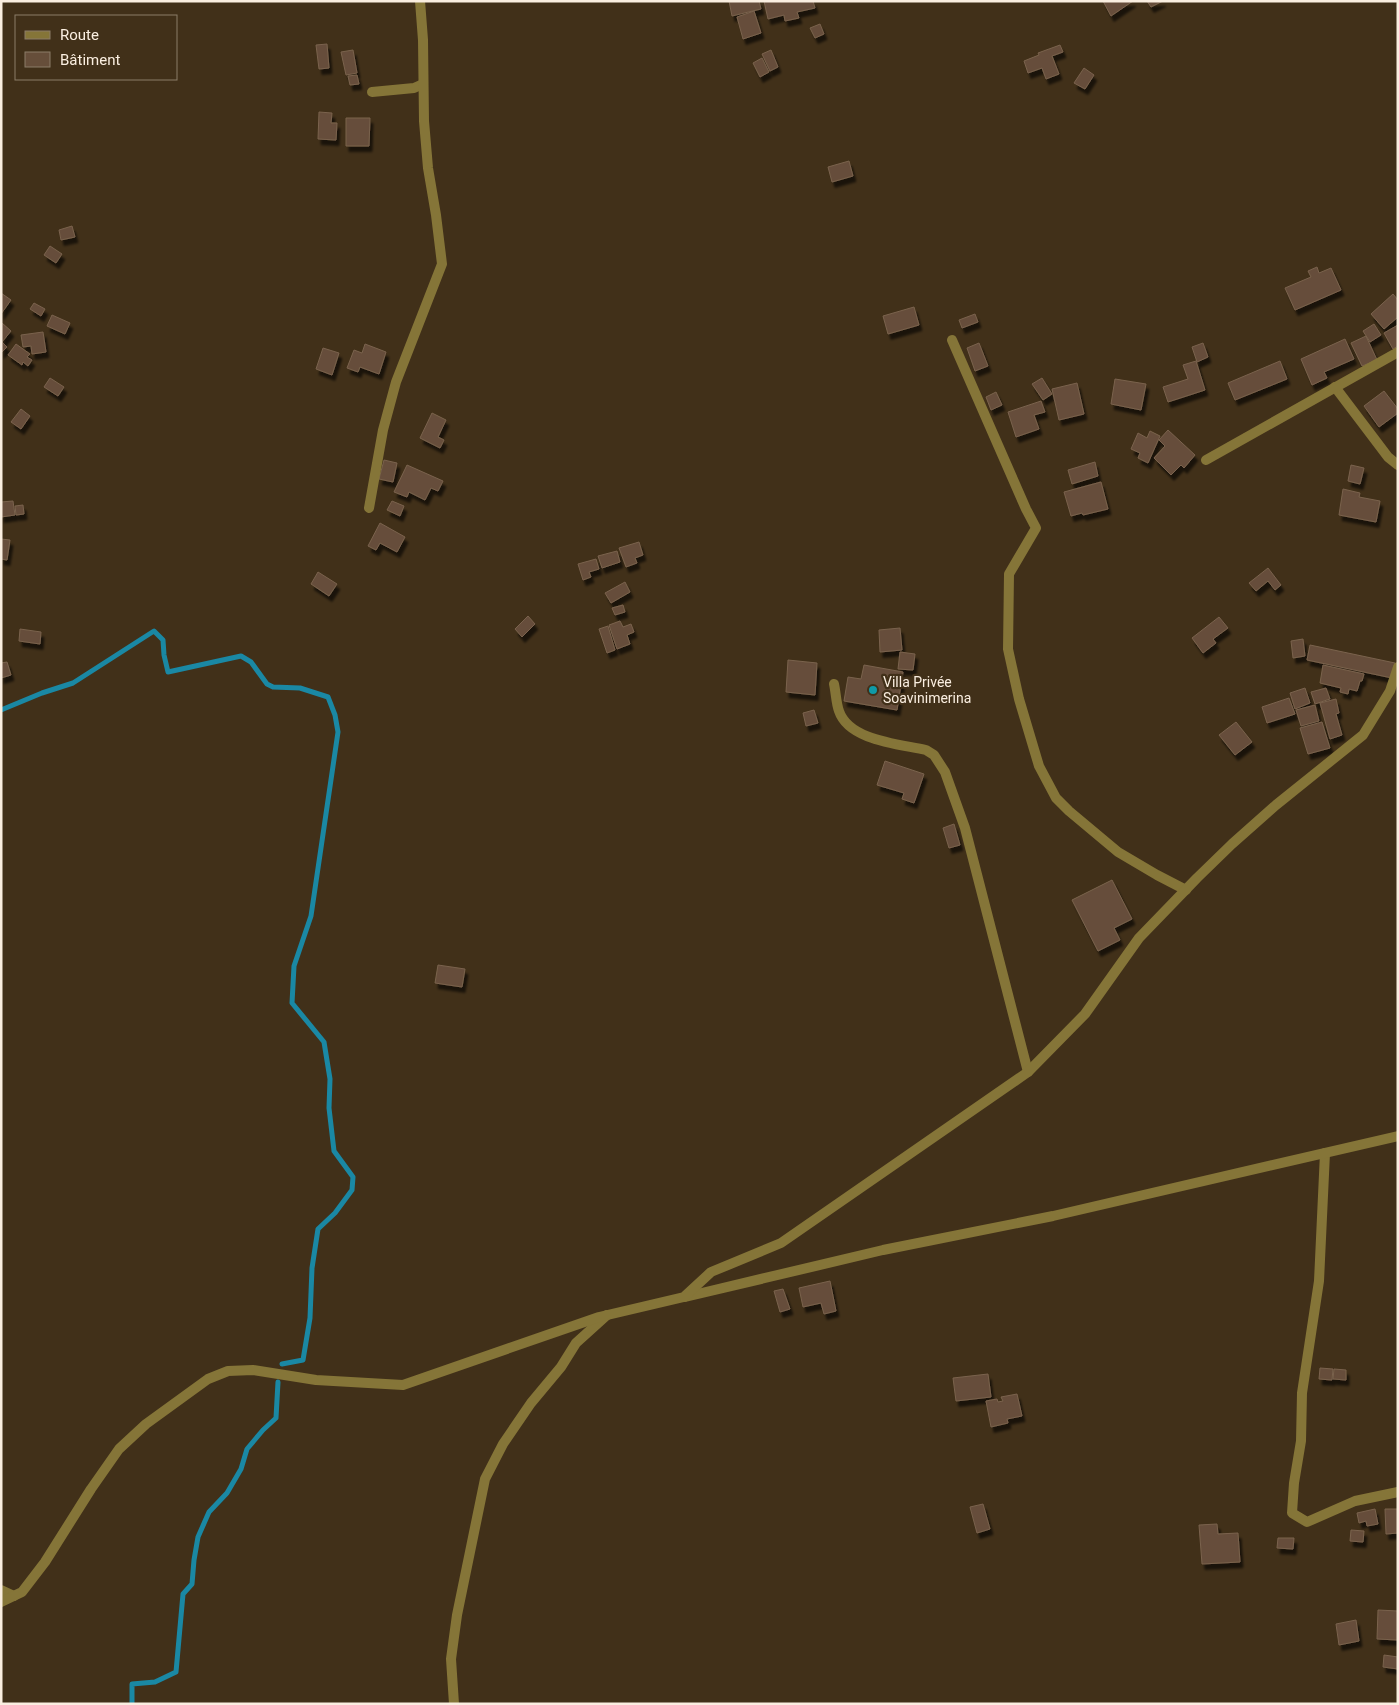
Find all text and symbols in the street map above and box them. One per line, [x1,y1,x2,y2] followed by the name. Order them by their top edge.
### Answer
[15,15,178,80] legend
[60,26,99,44] text: Route
[60,51,120,69] text: Bâtiment
[883,674,971,706] place label: Villa Privée Soavinimerina
[867,684,879,696] marker: Villa Privée Soavinimerina

